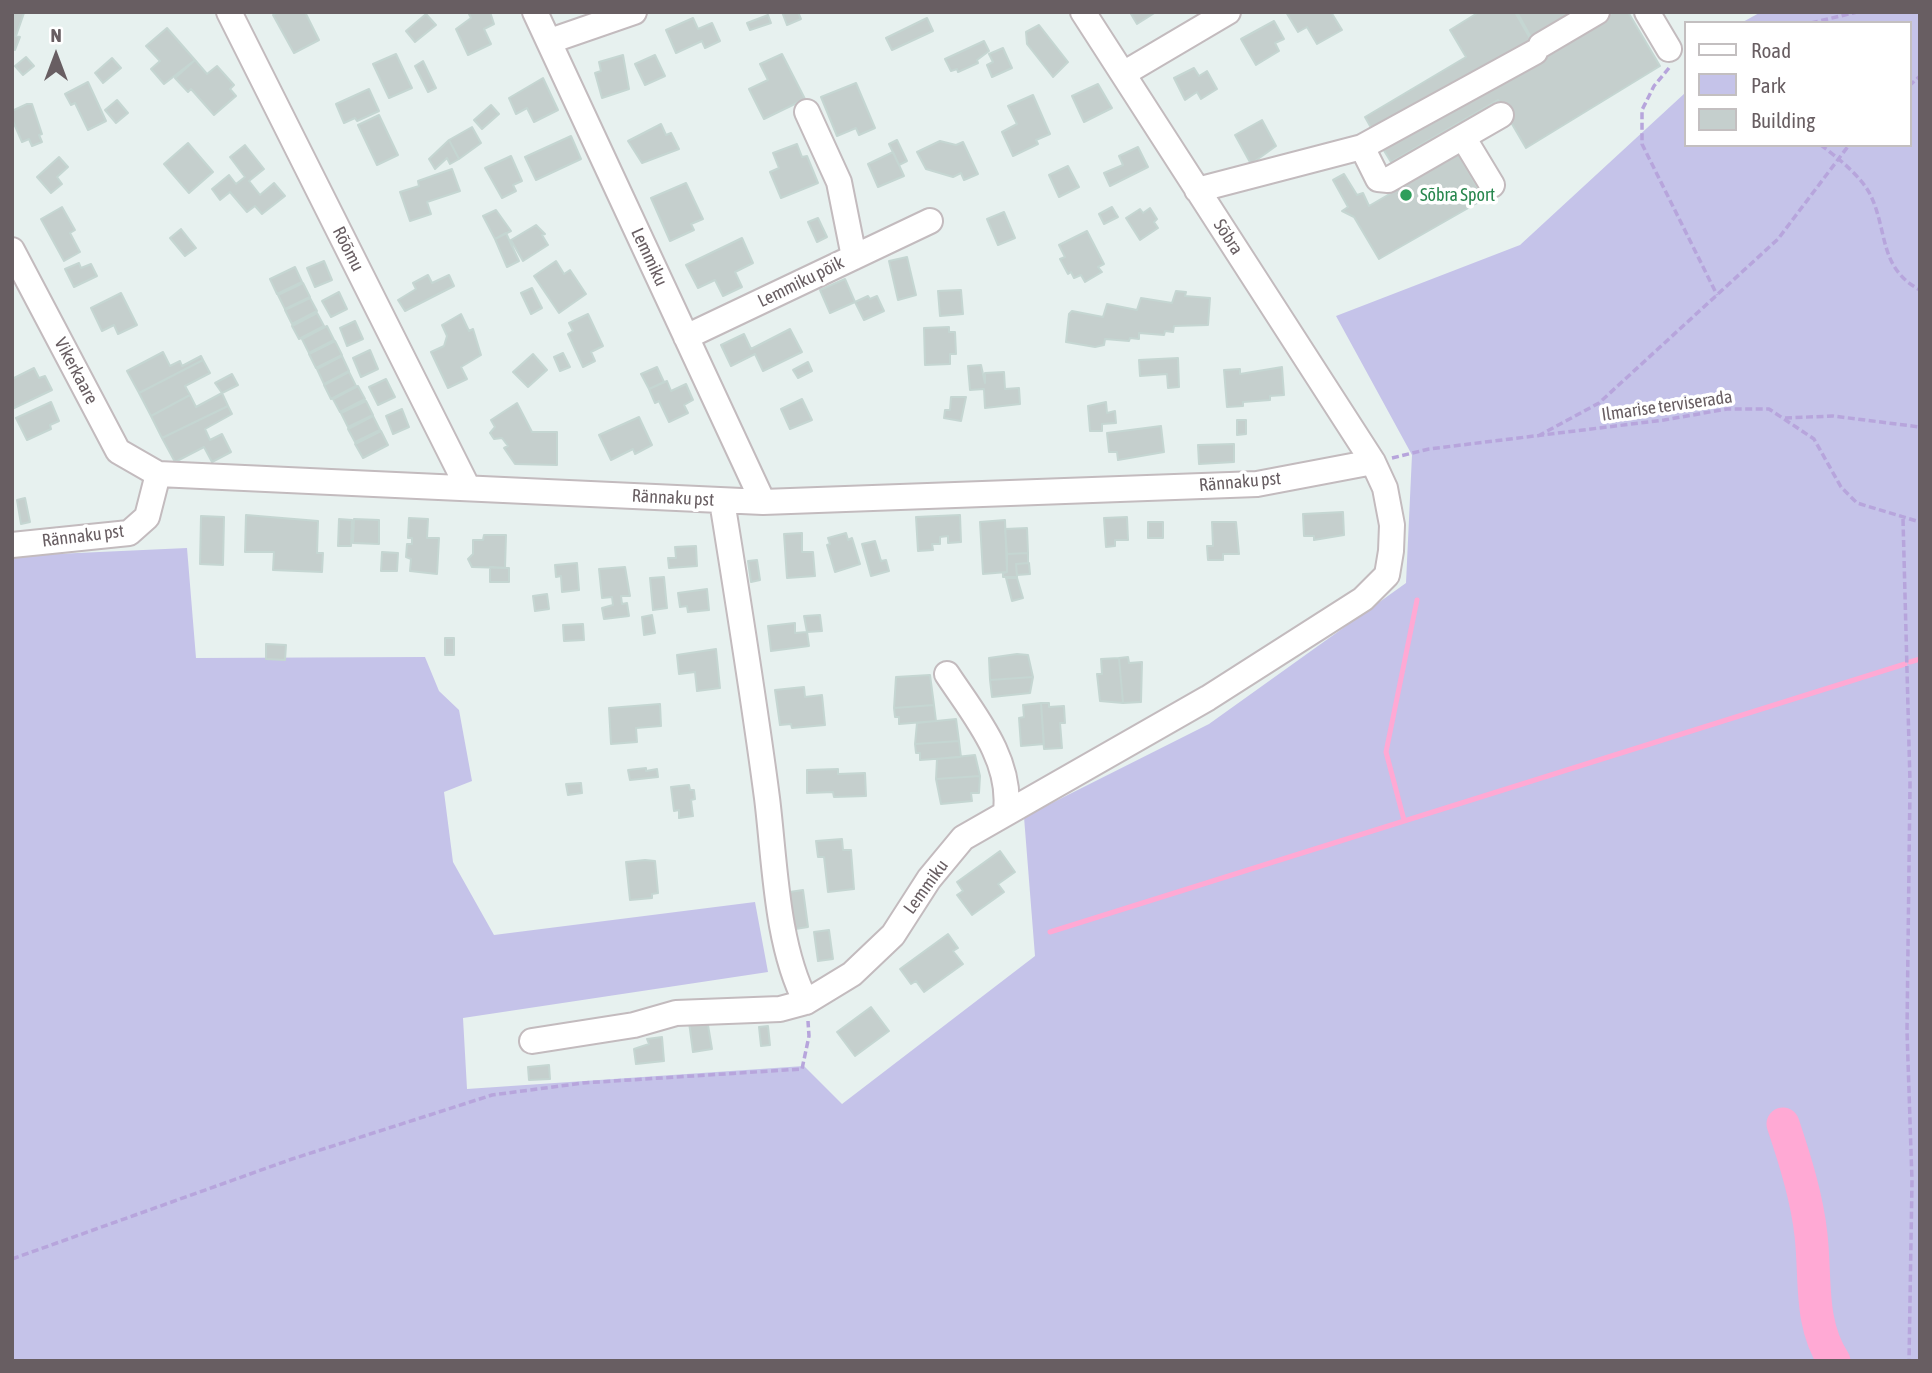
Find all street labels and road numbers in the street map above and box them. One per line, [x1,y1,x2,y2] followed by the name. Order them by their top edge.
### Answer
[1209,215,1247,259] street label: Sõbra
[328,223,368,275] street label: Rõõmu
[626,224,672,290] street label: Lemmiku
[754,252,848,312] street label: Lemmiku põik
[50,334,102,408] street label: Vikerkaare
[1600,386,1734,426] street label: Ilmarise terviserada
[1198,468,1282,496] street label: Rännaku pst
[631,485,715,511] street label: Rännaku pst
[41,520,125,552] street label: Rännaku pst
[899,856,953,918] street label: Lemmiku

